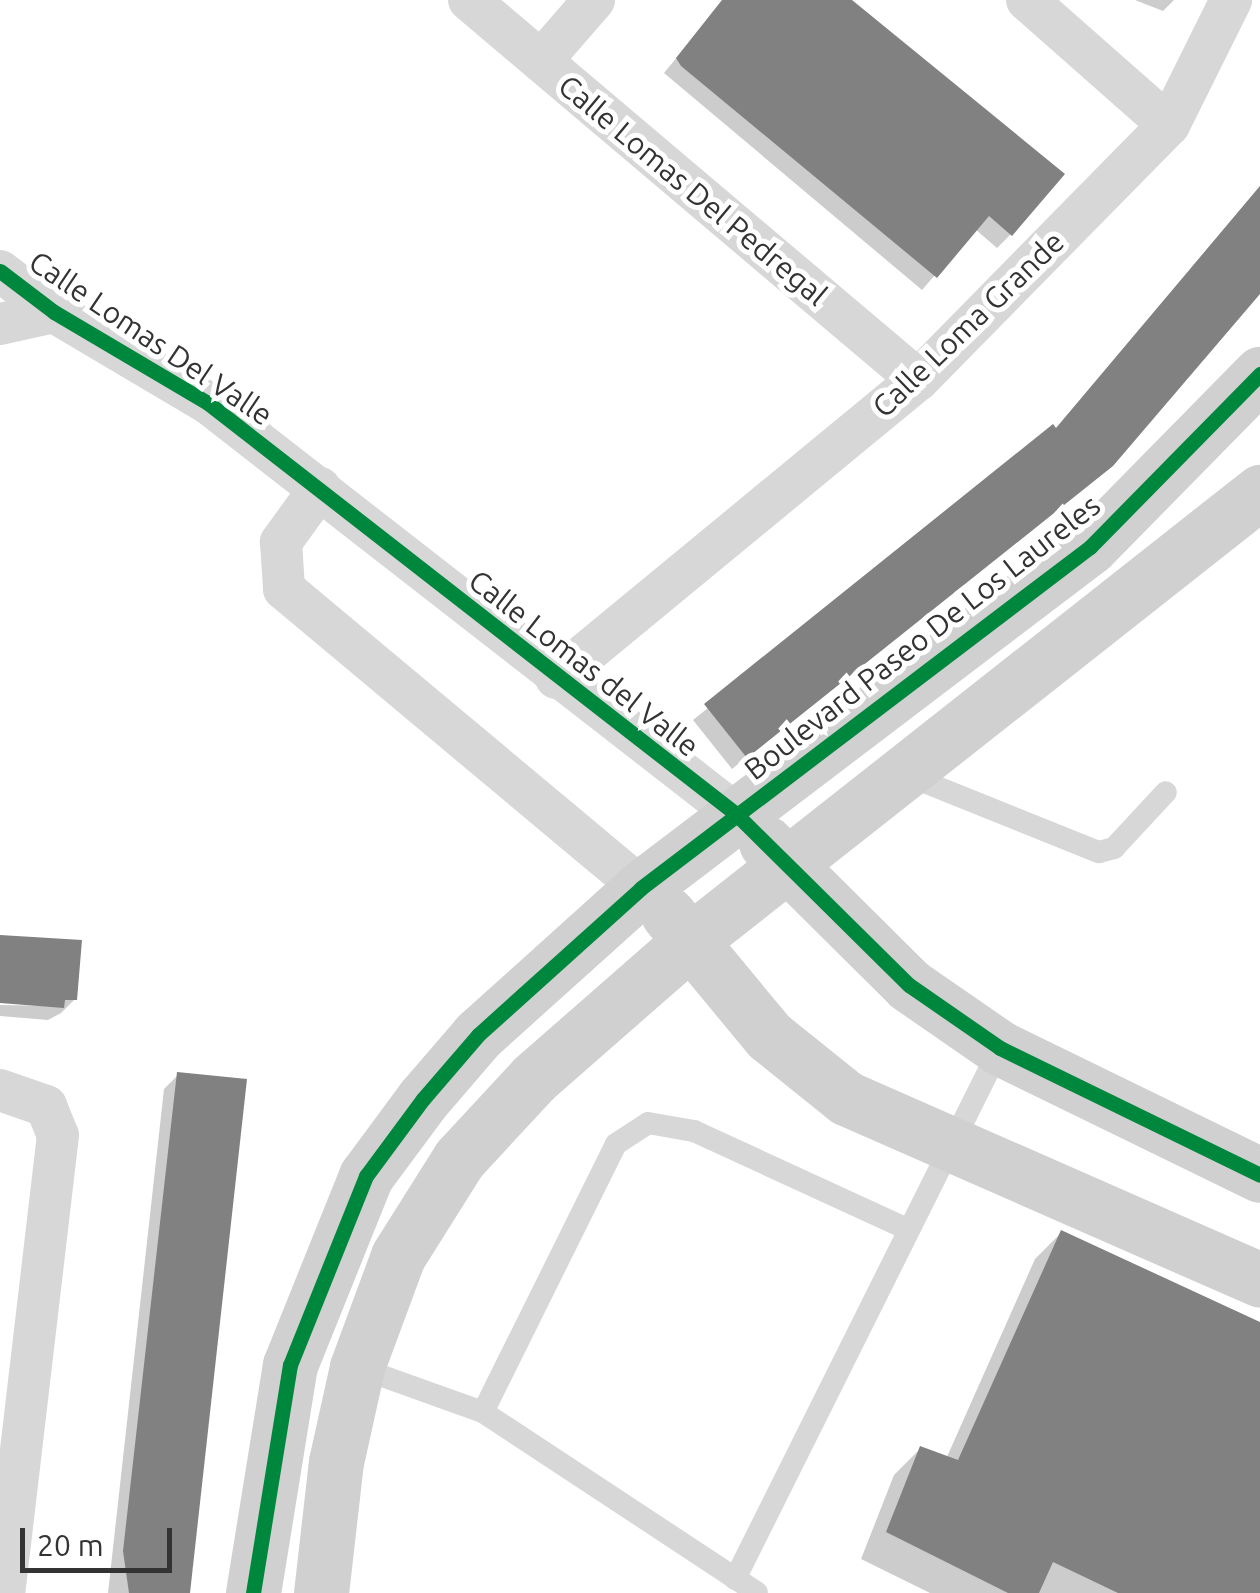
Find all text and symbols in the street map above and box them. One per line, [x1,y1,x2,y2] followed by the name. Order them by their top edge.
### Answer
[551,67,835,313] street label: Calle Lomas Del Pedregal
[865,224,1071,424] street label: Calle Loma Grande
[22,243,280,433] street label: Calle Lomas Del Valle
[737,487,1107,787] street label: Boulevard Paseo De Los Laureles
[462,562,706,764] street label: Calle Lomas del Valle
[25,1508,178,1570] scale bar
[37,1528,104,1562] text: 20 m

